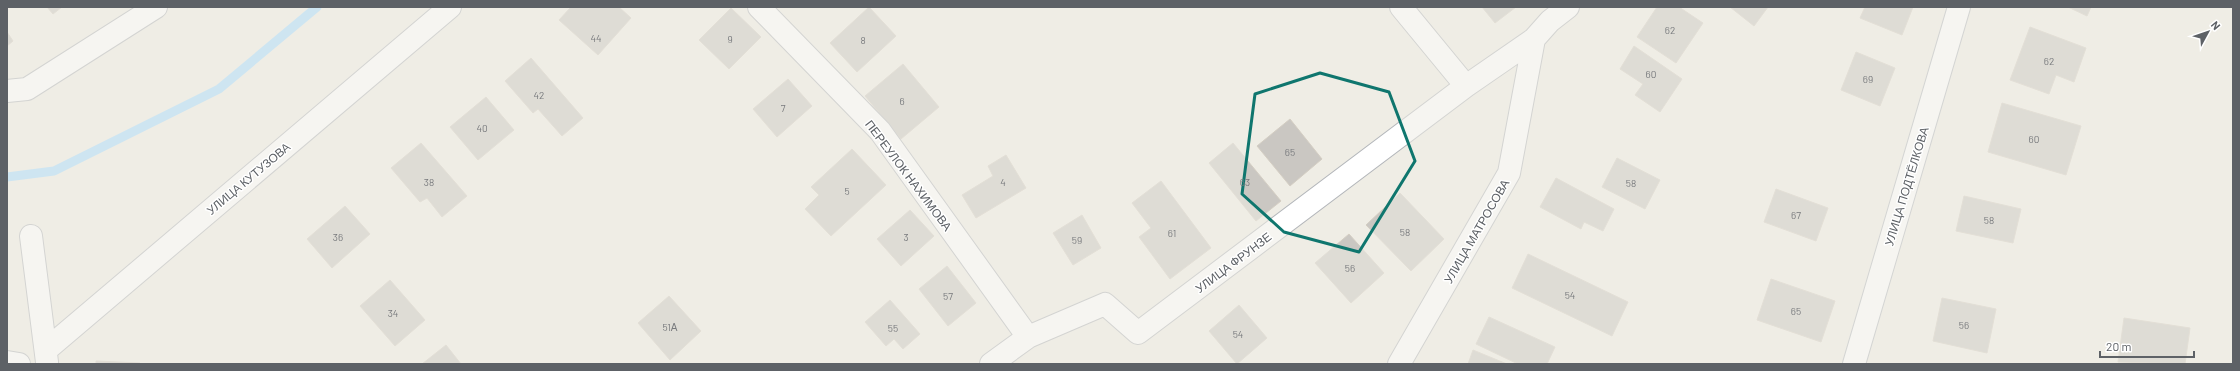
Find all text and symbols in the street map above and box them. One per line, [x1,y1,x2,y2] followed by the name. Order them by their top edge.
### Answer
[2188,12,2228,52] north arrow
[2209,18,2223,32] text: N
[1665,24,1675,36] house number: 62
[590,32,602,44] house number: 44
[727,33,733,45] house number: 9
[860,34,866,46] house number: 8
[2044,55,2054,67] house number: 62
[1646,68,1656,80] house number: 60
[1863,73,1873,85] house number: 69
[534,89,544,101] house number: 42
[899,95,905,107] house number: 6
[781,102,786,114] house number: 7
[863,117,955,233] street label: ПЕРЕУЛОК НАХИМОВА
[476,122,488,134] house number: 40
[1881,125,1932,248] street label: УЛИЦА ПОДТЁЛКОВА
[2029,133,2039,145] house number: 60
[203,139,293,218] street label: УЛИЦА КУТУЗОВА
[1285,146,1295,158] house number: 65
[424,176,434,188] house number: 38
[1000,176,1006,188] house number: 4
[1240,176,1250,188] house number: 63
[1440,176,1512,286] street label: УЛИЦА МАТРОСОВА
[1626,177,1636,189] house number: 58
[844,185,850,197] house number: 5
[1791,209,1801,221] house number: 67
[1984,214,1994,226] house number: 58
[1400,226,1410,238] house number: 58
[1168,227,1176,239] house number: 61
[1192,229,1274,296] street label: УЛИЦА ФРУНЗЕ
[333,231,343,243] house number: 36
[903,231,909,243] house number: 3
[1072,234,1082,246] house number: 59
[1345,262,1355,274] house number: 56
[1565,289,1575,301] house number: 54
[943,290,953,302] house number: 57
[1791,305,1801,317] house number: 65
[388,307,398,319] house number: 34
[1959,319,1969,331] house number: 56
[662,321,678,333] house number: 51А
[888,322,898,334] house number: 55
[1233,328,1243,340] house number: 54
[2100,333,2194,359] scale bar
[2106,339,2132,353] text: 20 m

